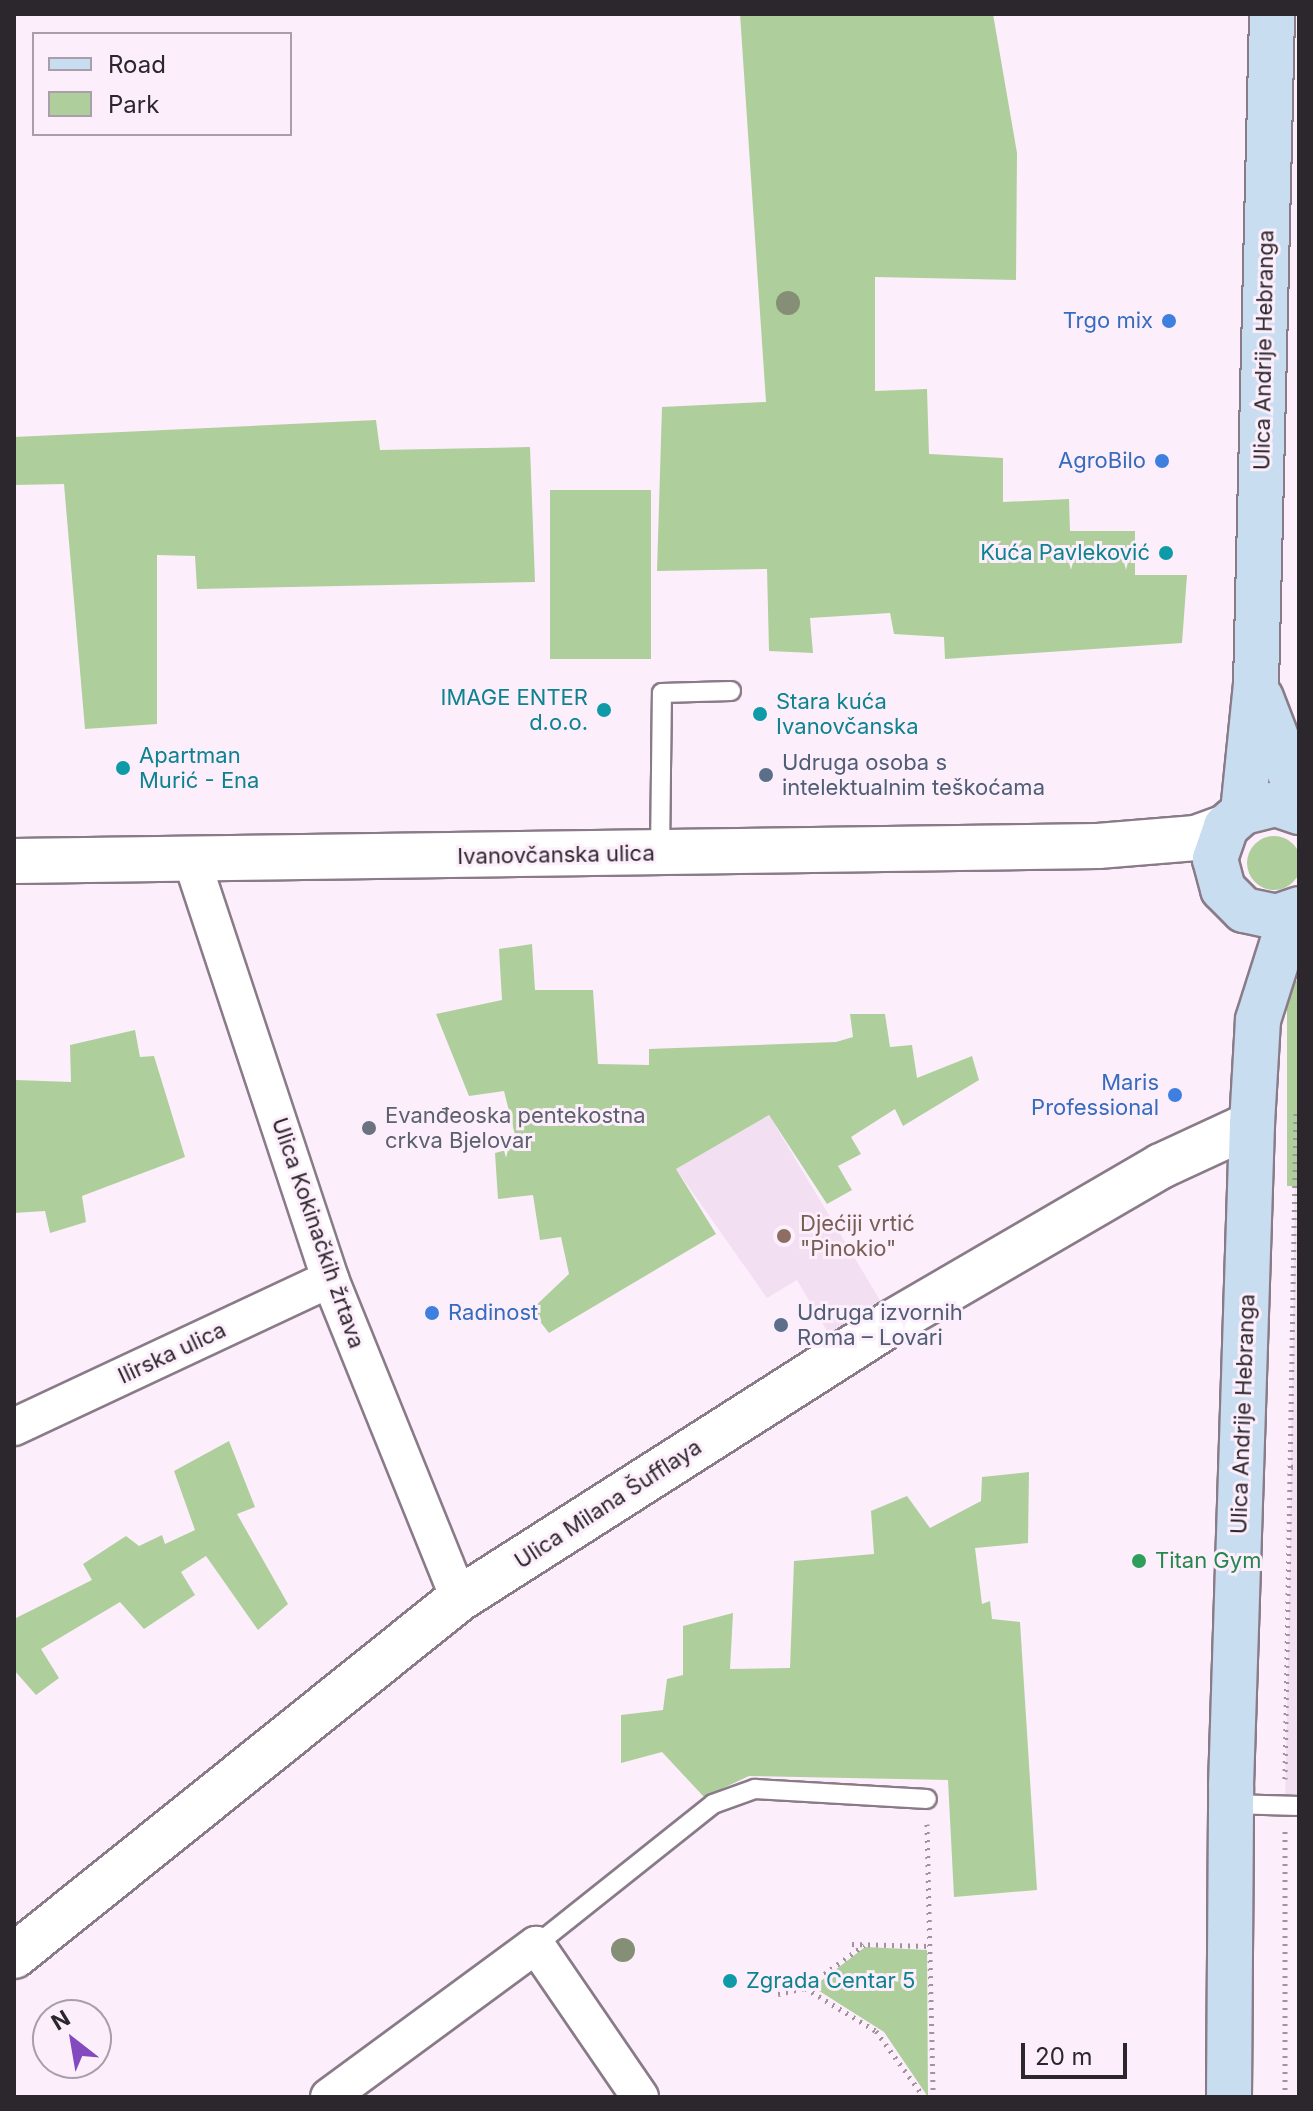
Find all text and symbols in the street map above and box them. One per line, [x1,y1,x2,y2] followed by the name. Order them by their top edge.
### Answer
[32,32,292,136] legend
[108,50,166,79] text: Road
[108,90,159,119] text: Park
[1249,230,1279,470] street label: Ulica Andrije Hebranga
[1063,308,1153,334] place label: Trgo mix
[1160,312,1178,330] marker: Trgo mix
[1058,448,1146,474] place label: AgroBilo
[1153,452,1171,470] marker: AgroBilo
[980,540,1150,566] place label: Kuća Pavleković
[1157,544,1175,562] marker: Kuća Pavleković
[441,684,588,736] place label: IMAGE ENTER d.o.o.
[776,688,918,740] place label: Stara kuća Ivanovčanska
[595,701,613,719] marker: IMAGE ENTER d.o.o.
[751,705,769,723] marker: Stara kuća Ivanovčanska
[139,742,259,794] place label: Apartman Murić - Ena
[782,749,1045,800] place label: Udruga osoba s intelektualnim teškoćama
[114,759,132,777] marker: Apartman Murić - Ena
[757,766,775,784] marker: Udruga osoba s intelektualnim teškoćama
[457,840,655,870] street label: Ivanovčanska ulica
[1031,1069,1159,1120] place label: Maris Professional
[1166,1086,1184,1104] marker: Maris Professional
[385,1102,646,1154] place label: Evanđeoska pentekostna crkva Bjelovar
[266,1114,370,1352] street label: Ulica Kokinačkih žrtava
[360,1119,378,1137] marker: Evanđeoska pentekostna crkva Bjelovar
[800,1210,915,1262] place label: Djećiji vrtić "Pinokio"
[775,1227,793,1245] marker: Djećiji vrtić "Pinokio"
[1226,1293,1260,1535] street label: Ulica Andrije Hebranga
[797,1299,963,1350] place label: Udruga izvornih Roma – Lovari
[448,1300,538,1326] place label: Radinost
[423,1304,441,1322] marker: Radinost
[772,1316,790,1334] marker: Udruga izvornih Roma – Lovari
[114,1317,230,1389] street label: Ilirska ulica
[510,1434,706,1574] street label: Ulica Milana Šufflaya
[1155,1548,1261,1574] place label: Titan Gym
[1130,1552,1148,1570] marker: Titan Gym
[746,1968,915,1994] place label: Zgrada Centar 5
[721,1972,739,1990] marker: Zgrada Centar 5
[32,1999,112,2079] north arrow
[47,2005,75,2036] text: N
[1025,2027,1131,2077] scale bar
[1035,2042,1093,2071] text: 20 m

